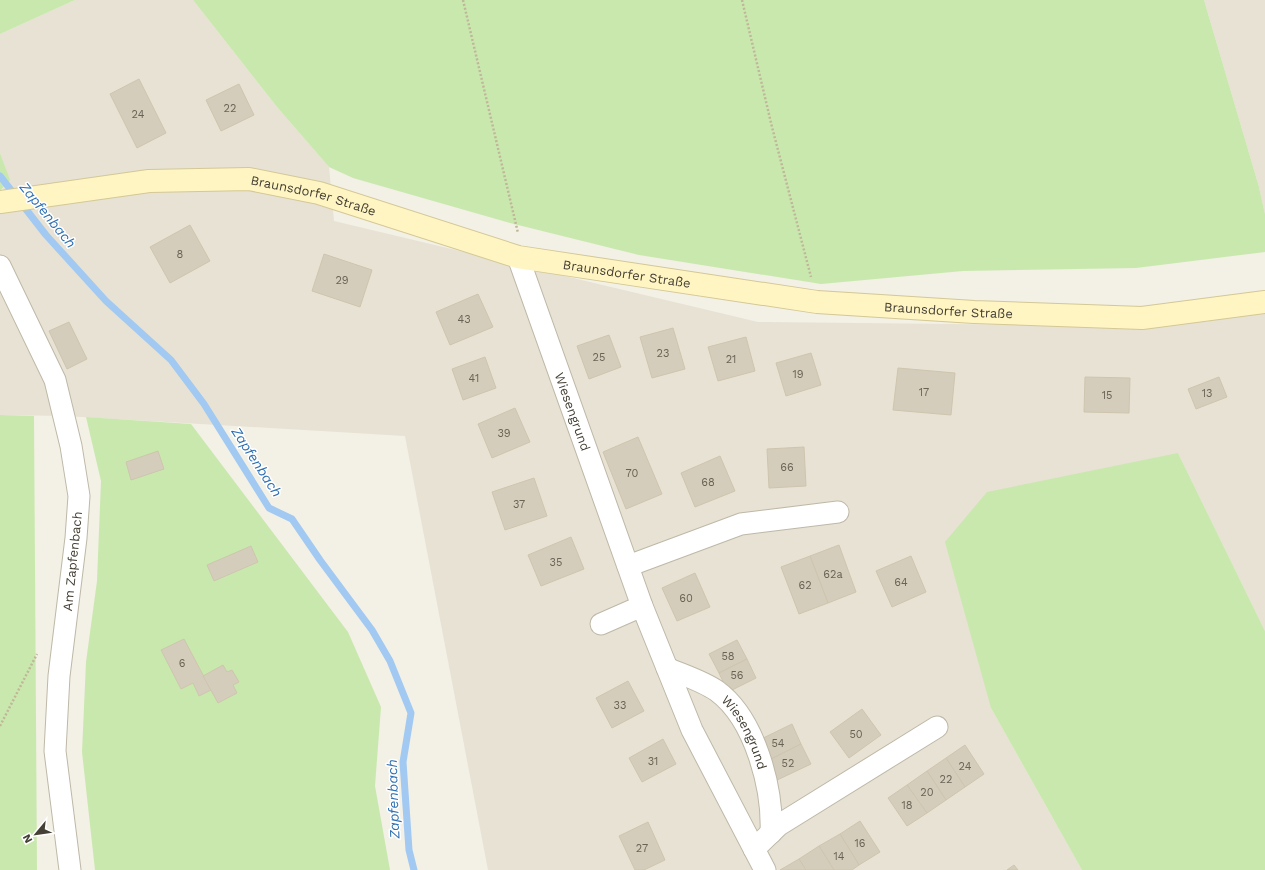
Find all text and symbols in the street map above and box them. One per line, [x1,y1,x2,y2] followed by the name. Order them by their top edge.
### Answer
[224,102,236,115] house number: 22
[132,108,145,121] house number: 24
[249,173,378,219] street label: Braunsdorfer Straße
[16,178,79,251] water label: Zapfenbach
[177,248,184,261] house number: 8
[562,257,692,291] street label: Braunsdorfer Straße
[335,274,349,287] house number: 29
[884,299,1013,321] street label: Braunsdorfer Straße
[457,313,471,326] house number: 43
[657,347,669,360] house number: 23
[593,351,605,364] house number: 25
[726,353,736,366] house number: 21
[792,368,804,381] house number: 19
[552,370,593,453] street label: Wiesengrund
[469,372,479,385] house number: 41
[919,386,929,399] house number: 17
[1202,387,1212,400] house number: 13
[1102,389,1112,402] house number: 15
[228,423,285,500] water label: Zapfenbach
[497,427,511,440] house number: 39
[780,461,794,474] house number: 66
[626,467,639,480] house number: 70
[701,476,715,489] house number: 68
[513,498,525,511] house number: 37
[60,510,85,612] street label: Am Zapfenbach
[550,556,562,569] house number: 35
[823,568,843,581] house number: 62a
[894,576,908,589] house number: 64
[798,579,812,592] house number: 62
[679,592,693,605] house number: 60
[721,650,735,663] house number: 58
[179,657,186,670] house number: 6
[730,669,744,682] house number: 56
[719,692,770,771] street label: Wiesengrund
[614,699,626,712] house number: 33
[849,728,863,741] house number: 50
[771,737,785,750] house number: 54
[648,755,658,768] house number: 31
[782,757,794,770] house number: 52
[384,759,402,840] water label: Zapfenbach
[959,760,972,773] house number: 24
[940,773,952,786] house number: 22
[920,786,934,799] house number: 20
[901,799,913,812] house number: 18
[16,814,56,854] north arrow
[20,832,35,845] text: N
[855,837,866,850] house number: 16
[636,842,648,855] house number: 27
[833,850,845,863] house number: 14

